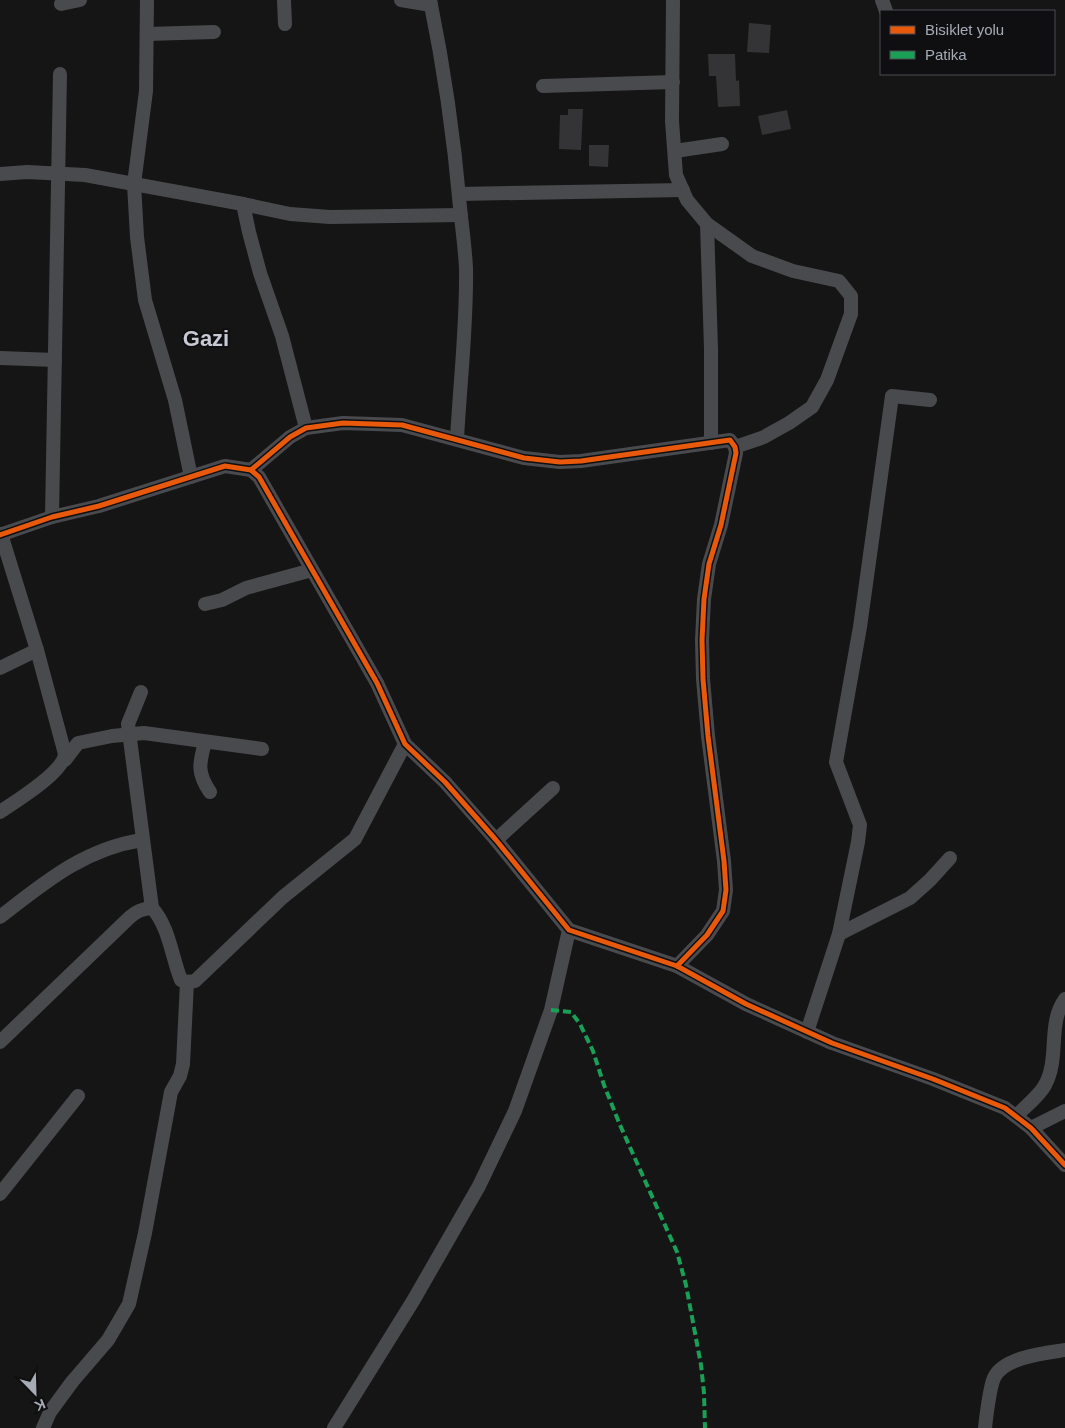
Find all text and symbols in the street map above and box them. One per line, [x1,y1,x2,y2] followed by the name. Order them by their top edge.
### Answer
[880,10,1055,75] legend
[925,21,1004,38] text: Bisiklet yolu
[925,46,967,63] text: Patika
[183,326,229,351] district label: Gazi
[10,1368,60,1418] north arrow
[32,1396,48,1414] text: K

